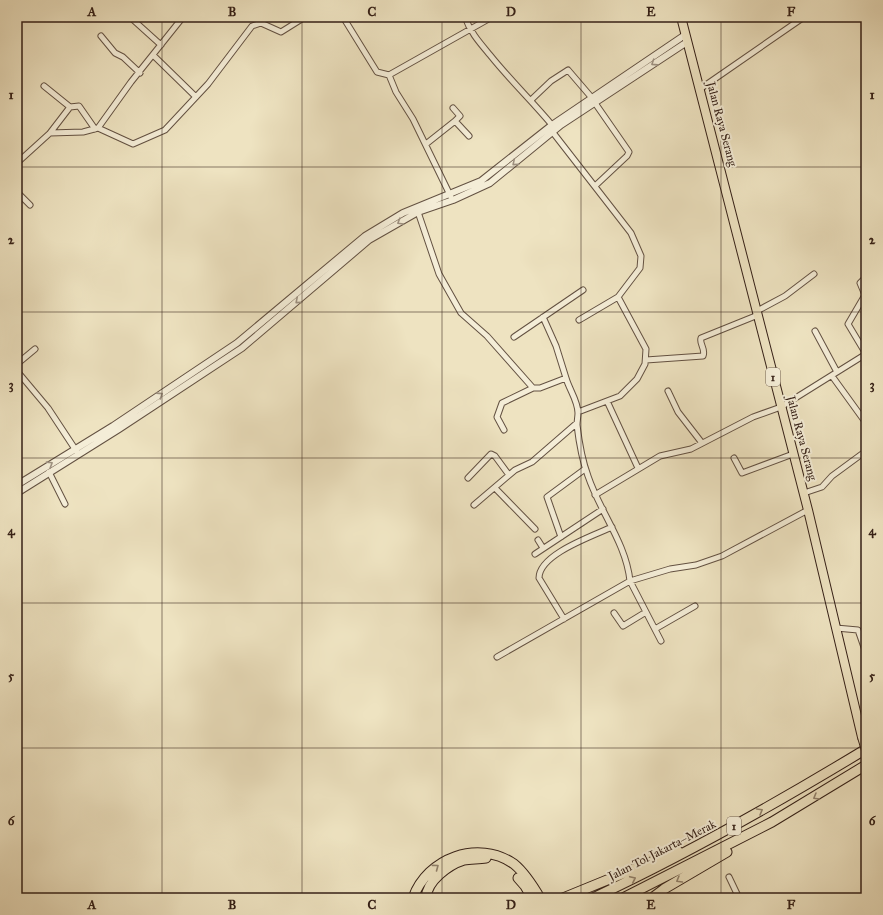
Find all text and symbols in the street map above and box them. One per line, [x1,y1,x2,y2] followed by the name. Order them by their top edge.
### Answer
[87,4,97,20] text: A
[228,4,237,20] text: B
[368,4,377,20] text: C
[506,4,516,20] text: D
[646,4,656,20] text: E
[787,4,796,20] text: F
[652,59,659,66] one-way arrow
[702,78,740,169] street label: Jalan Raya Serang
[8,87,14,103] text: 1
[869,87,875,103] text: 1
[512,159,519,166] one-way arrow
[397,218,404,225] one-way arrow
[8,232,15,248] text: 2
[869,232,876,248] text: 2
[295,297,302,304] one-way arrow
[766,368,780,386] road number: 1
[8,377,14,393] text: 3
[869,377,875,393] text: 3
[156,392,163,399] one-way arrow
[782,392,820,483] street label: Jalan Raya Serang
[46,461,53,469] one-way arrow
[7,523,15,539] text: 4
[868,523,876,539] text: 4
[8,668,15,684] text: 5
[869,668,876,684] text: 5
[813,792,820,799] one-way arrow
[756,808,763,816] one-way arrow
[8,813,16,829] text: 6
[869,813,877,829] text: 6
[604,817,719,885] street label: Jalan Tol Jakarta–Merak
[727,817,741,835] road number: 1
[431,865,438,872] one-way arrow
[676,875,683,882] one-way arrow
[629,876,637,884] one-way arrow
[87,897,97,913] text: A
[228,897,237,913] text: B
[368,897,377,913] text: C
[506,897,516,913] text: D
[646,897,656,913] text: E
[787,897,796,913] text: F

